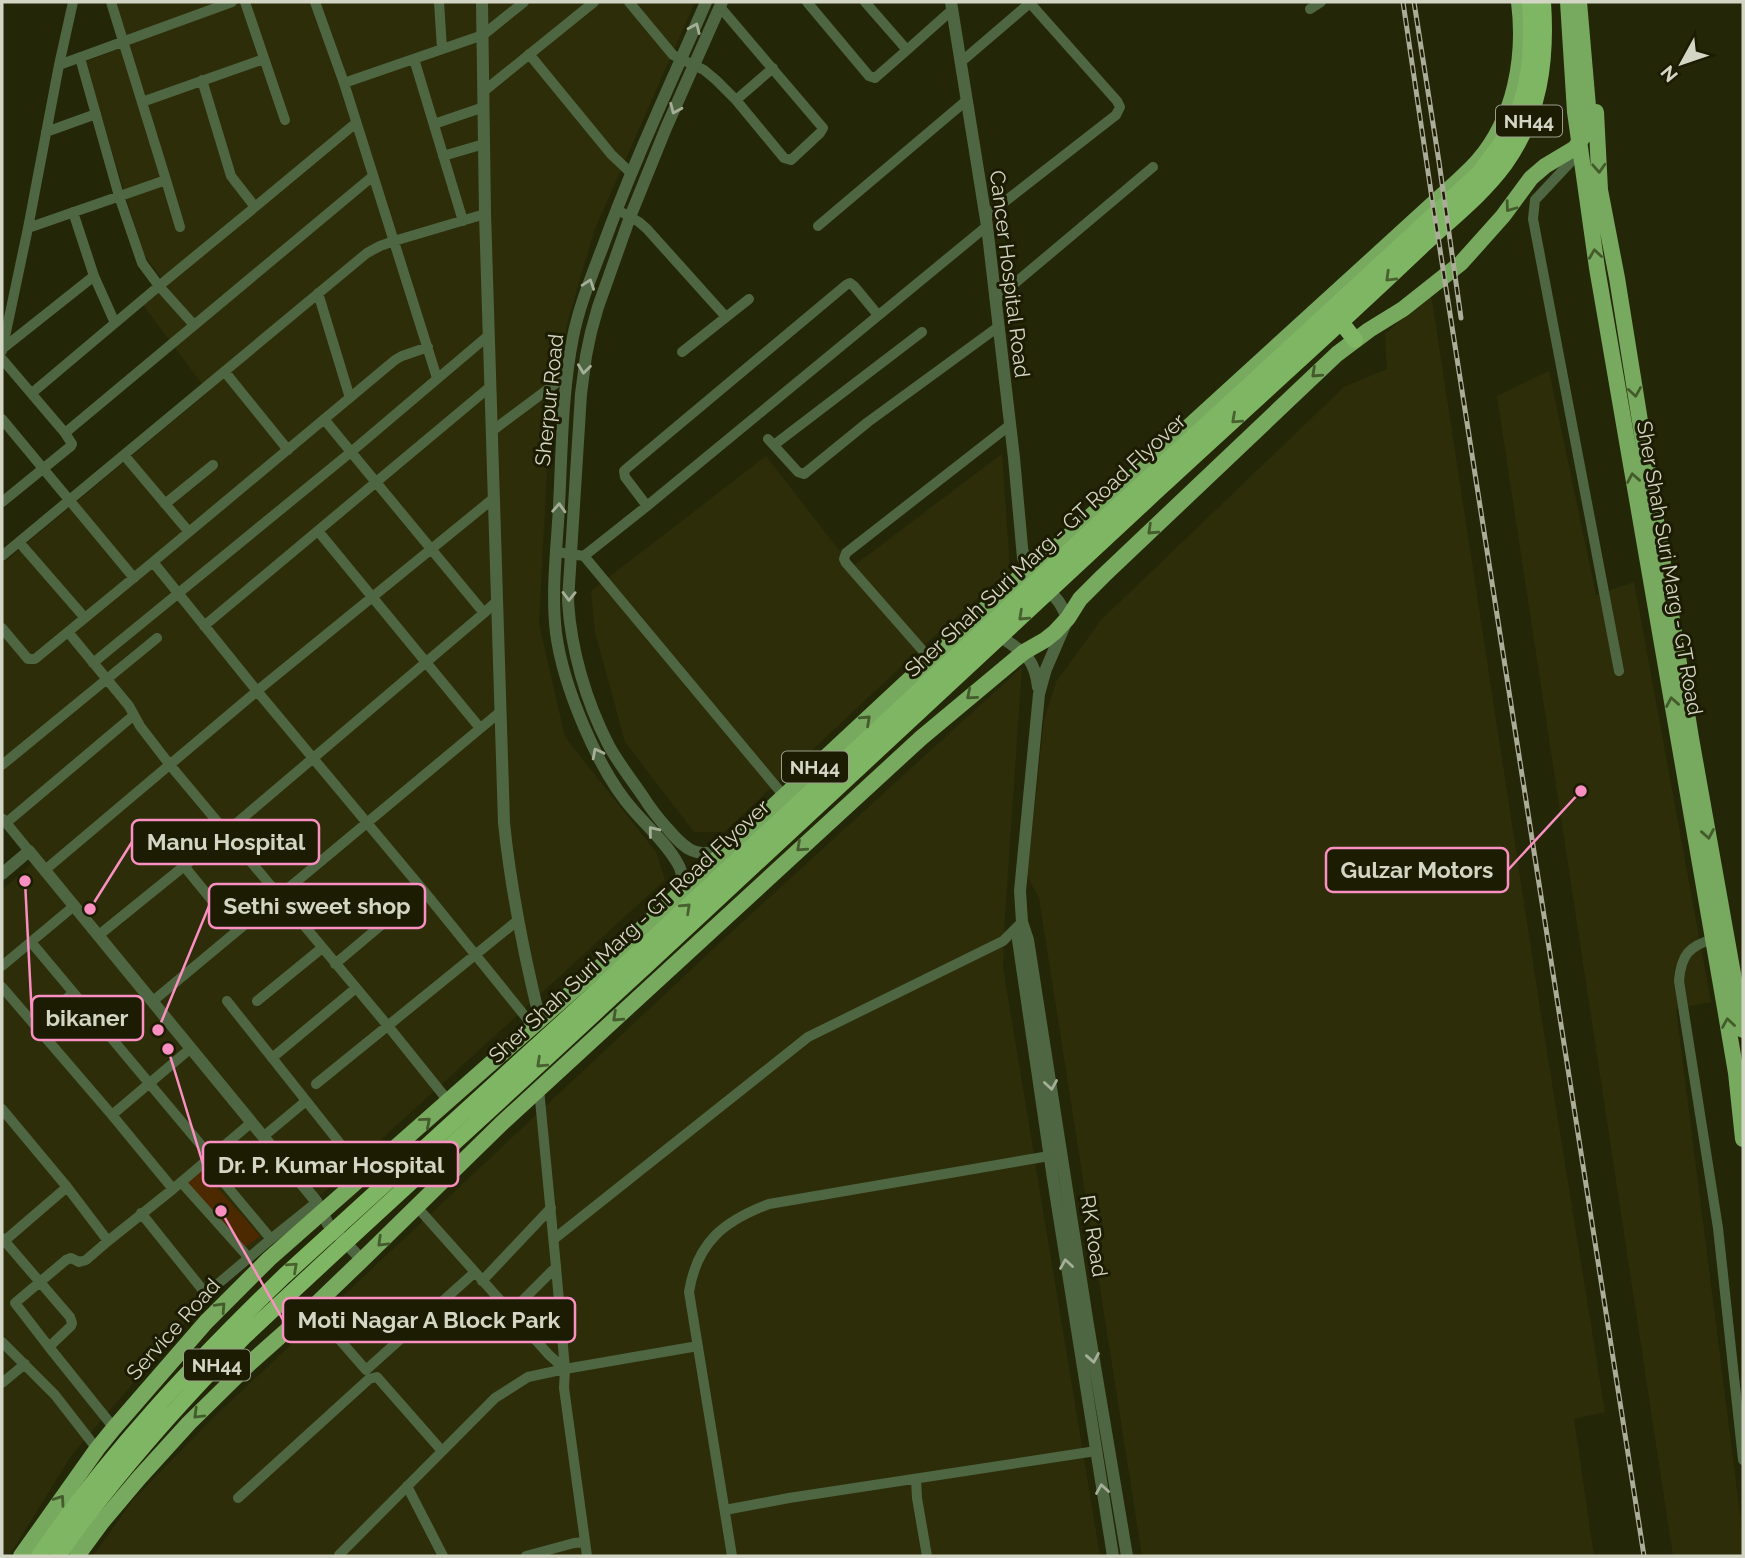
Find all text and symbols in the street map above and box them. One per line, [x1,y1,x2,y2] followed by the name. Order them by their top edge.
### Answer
[687,23,701,35] one-way arrow
[1647,28,1717,98] north arrow
[1656,61,1682,87] text: N
[669,102,683,114] one-way arrow
[1496,105,1562,136] road number: NH44
[1591,162,1606,173] one-way arrow
[985,169,1035,379] street label: Cancer Hospital Road
[1506,199,1518,212] one-way arrow
[1587,248,1602,259] one-way arrow
[1385,269,1398,282] one-way arrow
[581,278,595,290] one-way arrow
[530,333,568,467] street label: Sherpur Road
[576,364,591,375] one-way arrow
[1312,365,1325,378] one-way arrow
[1627,386,1642,398] one-way arrow
[899,408,1191,682] street label: Sher Shah Suri Marg - GT Road Flyover
[1231,410,1244,423] one-way arrow
[1632,419,1708,717] street label: Sher Shah Suri Marg - GT Road
[1626,472,1641,484] one-way arrow
[551,502,566,513] one-way arrow
[1147,522,1160,535] one-way arrow
[561,592,577,602] one-way arrow
[1018,608,1031,620] one-way arrow
[966,687,979,699] one-way arrow
[1665,696,1680,708] one-way arrow
[858,716,871,729] one-way arrow
[591,747,605,760] one-way arrow
[782,752,848,782] road number: NH44
[483,794,775,1068] street label: Sher Shah Suri Marg - GT Road Flyover
[132,820,319,864] callout: Manu Hospital
[649,827,661,840] one-way arrow
[147,828,306,855] text: Manu Hospital
[1700,828,1715,840] one-way arrow
[796,839,809,851] one-way arrow
[1326,848,1508,892] callout: Gulzar Motors
[1341,856,1493,883] text: Gulzar Motors
[209,884,425,928] callout: Sethi sweet shop
[223,892,411,919] text: Sethi sweet shop
[678,903,691,916] one-way arrow
[32,996,143,1040] callout: bikaner
[46,1004,129,1031] text: bikaner
[612,1009,625,1021] one-way arrow
[1721,1017,1736,1029] one-way arrow
[536,1055,549,1067] one-way arrow
[1043,1079,1058,1091] one-way arrow
[418,1117,431,1130] one-way arrow
[203,1142,458,1186] callout: Dr. P. Kumar Hospital
[218,1151,445,1178] text: Dr. P. Kumar Hospital
[1075,1193,1113,1279] street label: RK Road
[377,1233,390,1246] one-way arrow
[1059,1258,1074,1270] one-way arrow
[285,1263,298,1276] one-way arrow
[121,1273,225,1385] street label: Service Road
[283,1298,575,1342] callout: Moti Nagar A Block Park
[213,1302,225,1315] one-way arrow
[298,1306,561,1333] text: Moti Nagar A Block Park
[184,1350,250,1380] road number: NH44
[1085,1353,1100,1364] one-way arrow
[193,1406,206,1419] one-way arrow
[1095,1483,1110,1495] one-way arrow
[52,1495,64,1508] one-way arrow

